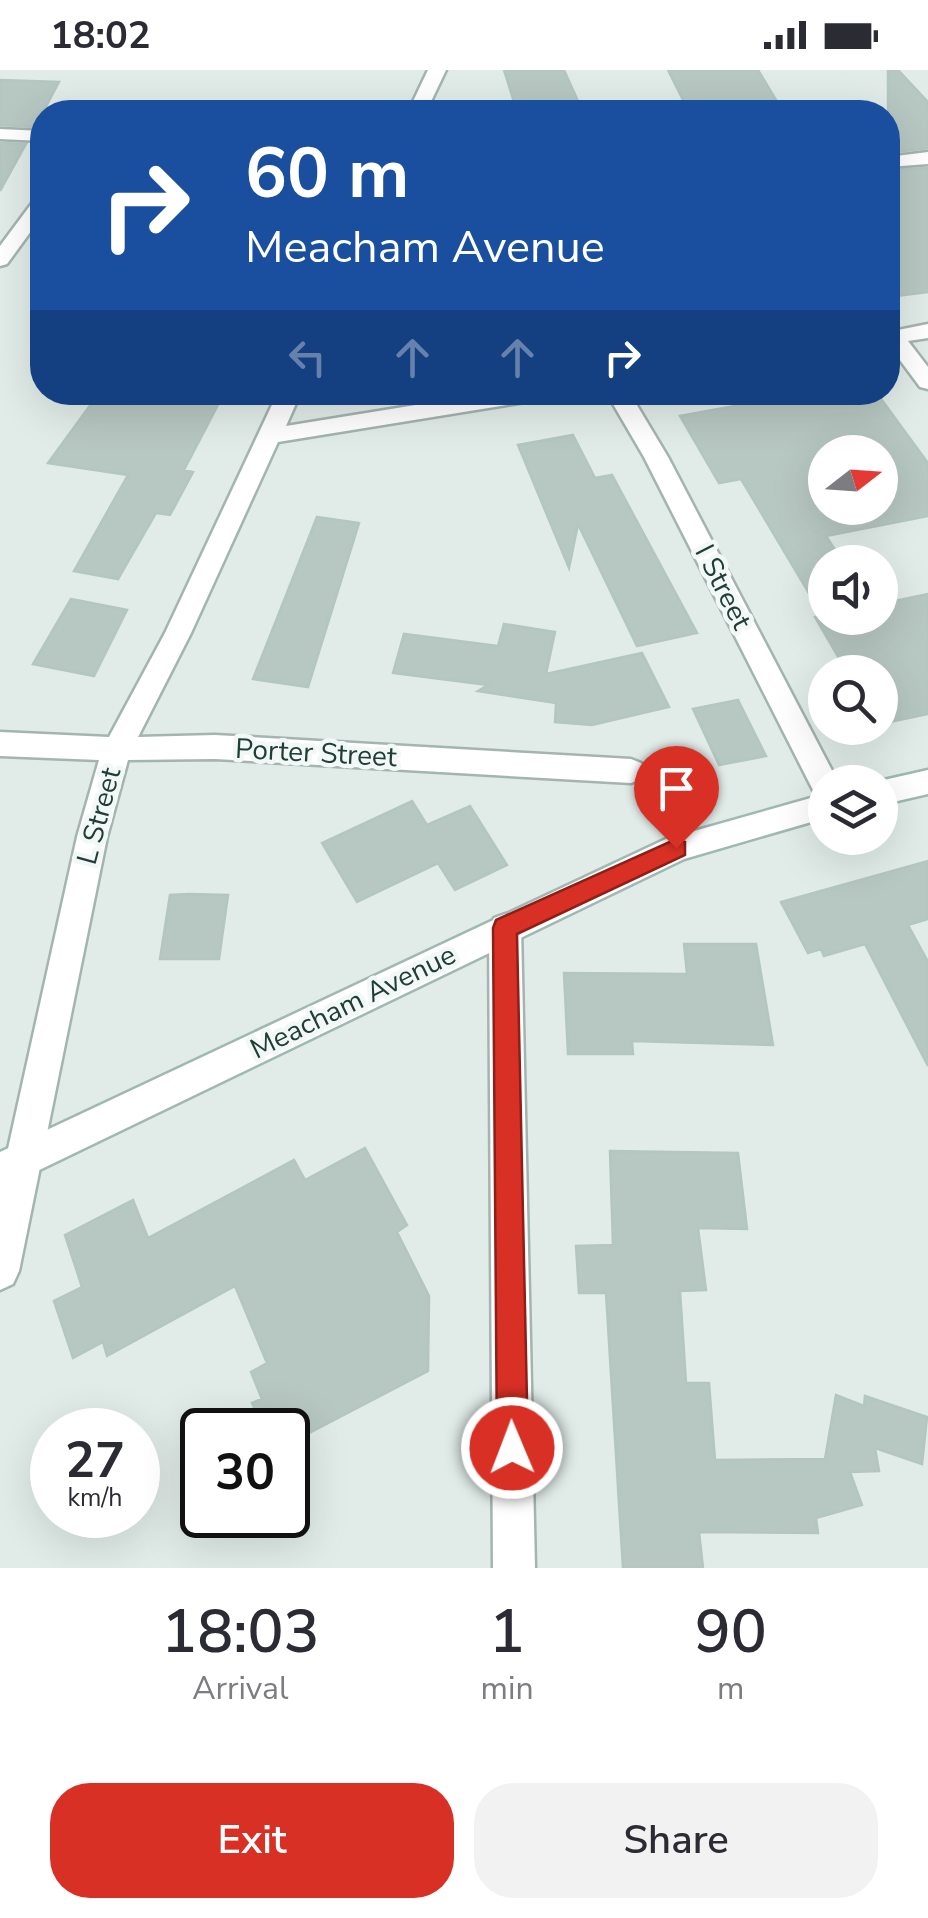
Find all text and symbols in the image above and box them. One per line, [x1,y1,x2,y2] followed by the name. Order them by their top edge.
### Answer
[50,10,151,61] text: 18:02
[245,126,409,222] text: 60 m
[80,140,210,270] icon: right
[245,217,605,278] text: Meacham Avenue
[280,330,335,385] icon: left
[385,330,440,385] icon: ahead
[490,330,545,385] icon: ahead
[595,330,650,385] icon: right
[808,435,898,525] north arrow
[808,435,898,855] map controls
[685,538,761,636] street label: I Street
[808,545,898,635] button: sound
[808,655,898,745] button: search
[234,730,398,776] street label: Porter Street
[634,746,719,849] pin
[649,761,704,816] icon: arrive
[68,763,130,869] street label: L Street
[808,765,898,855] button: layers
[244,936,462,1068] street label: Meacham Avenue
[460,1396,564,1500] position arrow
[180,1408,310,1538] speed limit sign: 30
[65,1426,125,1495] text: 27
[67,1481,123,1515] text: km/h
[161,1591,319,1673] text: 18:03
[489,1591,525,1673] text: 1
[695,1591,767,1673] text: 90
[192,1667,288,1710] text: Arrival
[481,1667,534,1710] text: min
[717,1667,745,1710] text: m
[50,1783,454,1898] button: Exit
[474,1783,878,1898] button: Share

